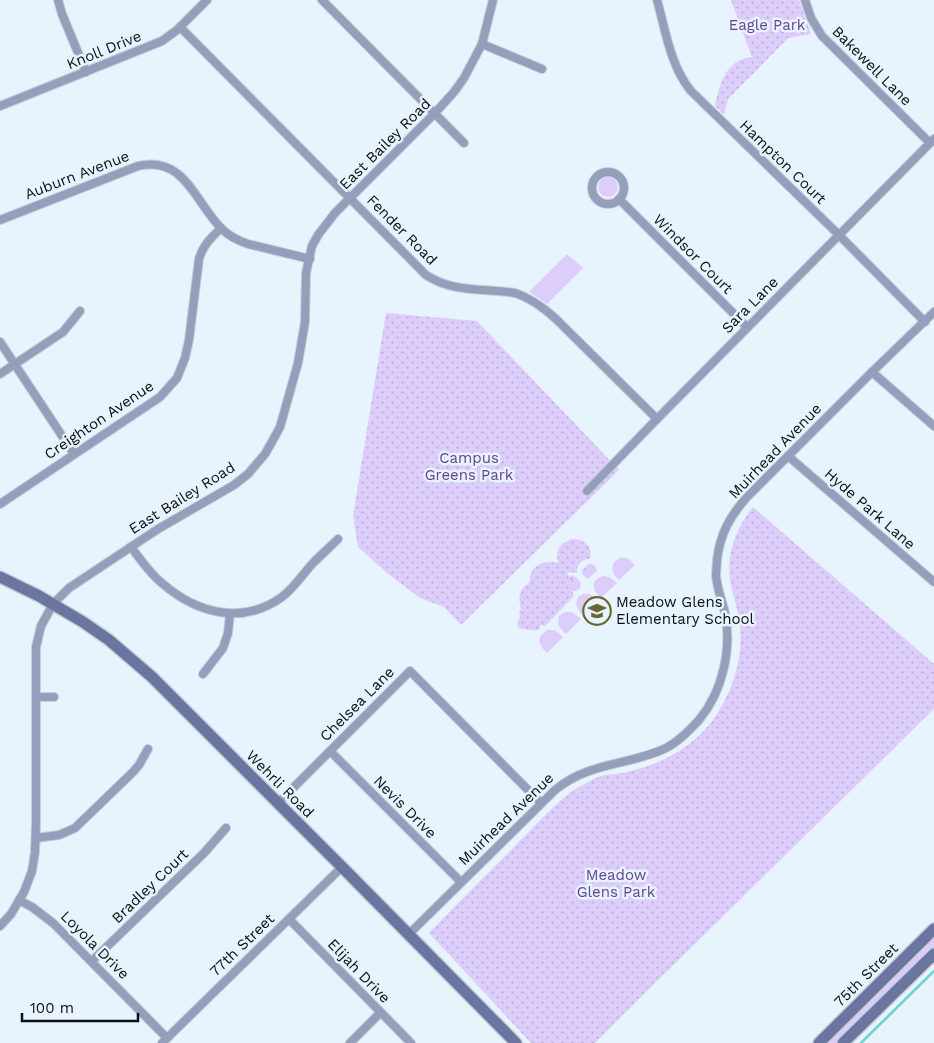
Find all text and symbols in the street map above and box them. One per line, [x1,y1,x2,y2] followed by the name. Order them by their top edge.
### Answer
[729,16,806,34] park label: Eagle Park
[828,22,916,110] street label: Bakewell Lane
[64,27,144,73] street label: Knoll Drive
[336,95,434,193] street label: East Bailey Road
[736,116,830,208] street label: Hampton Court
[22,147,132,203] street label: Auburn Avenue
[363,191,441,269] street label: Fender Road
[649,210,737,298] street label: Windsor Court
[718,273,782,337] street label: Sara Lane
[41,377,157,463] street label: Creighton Avenue
[725,400,825,502] street label: Muirhead Avenue
[425,449,514,484] park label: Campus Greens Park
[126,458,238,538] street label: East Bailey Road
[821,465,919,553] street label: Hyde Park Lane
[616,593,755,628] place label: Meadow Glens Elementary School
[582,596,612,626] school or university icon: Meadow Glens Elementary School
[316,663,398,745] street label: Chelsea Lane
[242,746,318,822] street label: Wehrli Road
[455,769,557,869] street label: Muirhead Avenue
[370,772,440,842] street label: Nevis Drive
[108,844,193,927] street label: Bradley Court
[577,866,656,901] park label: Meadow Glens Park
[57,907,133,983] street label: Loyola Drive
[206,909,278,980] street label: 77th Street
[324,935,394,1007] street label: Elijah Drive
[830,939,902,1011] street label: 75th Street
[22,990,139,1022] scale bar
[30,999,74,1017] text: 100 m

